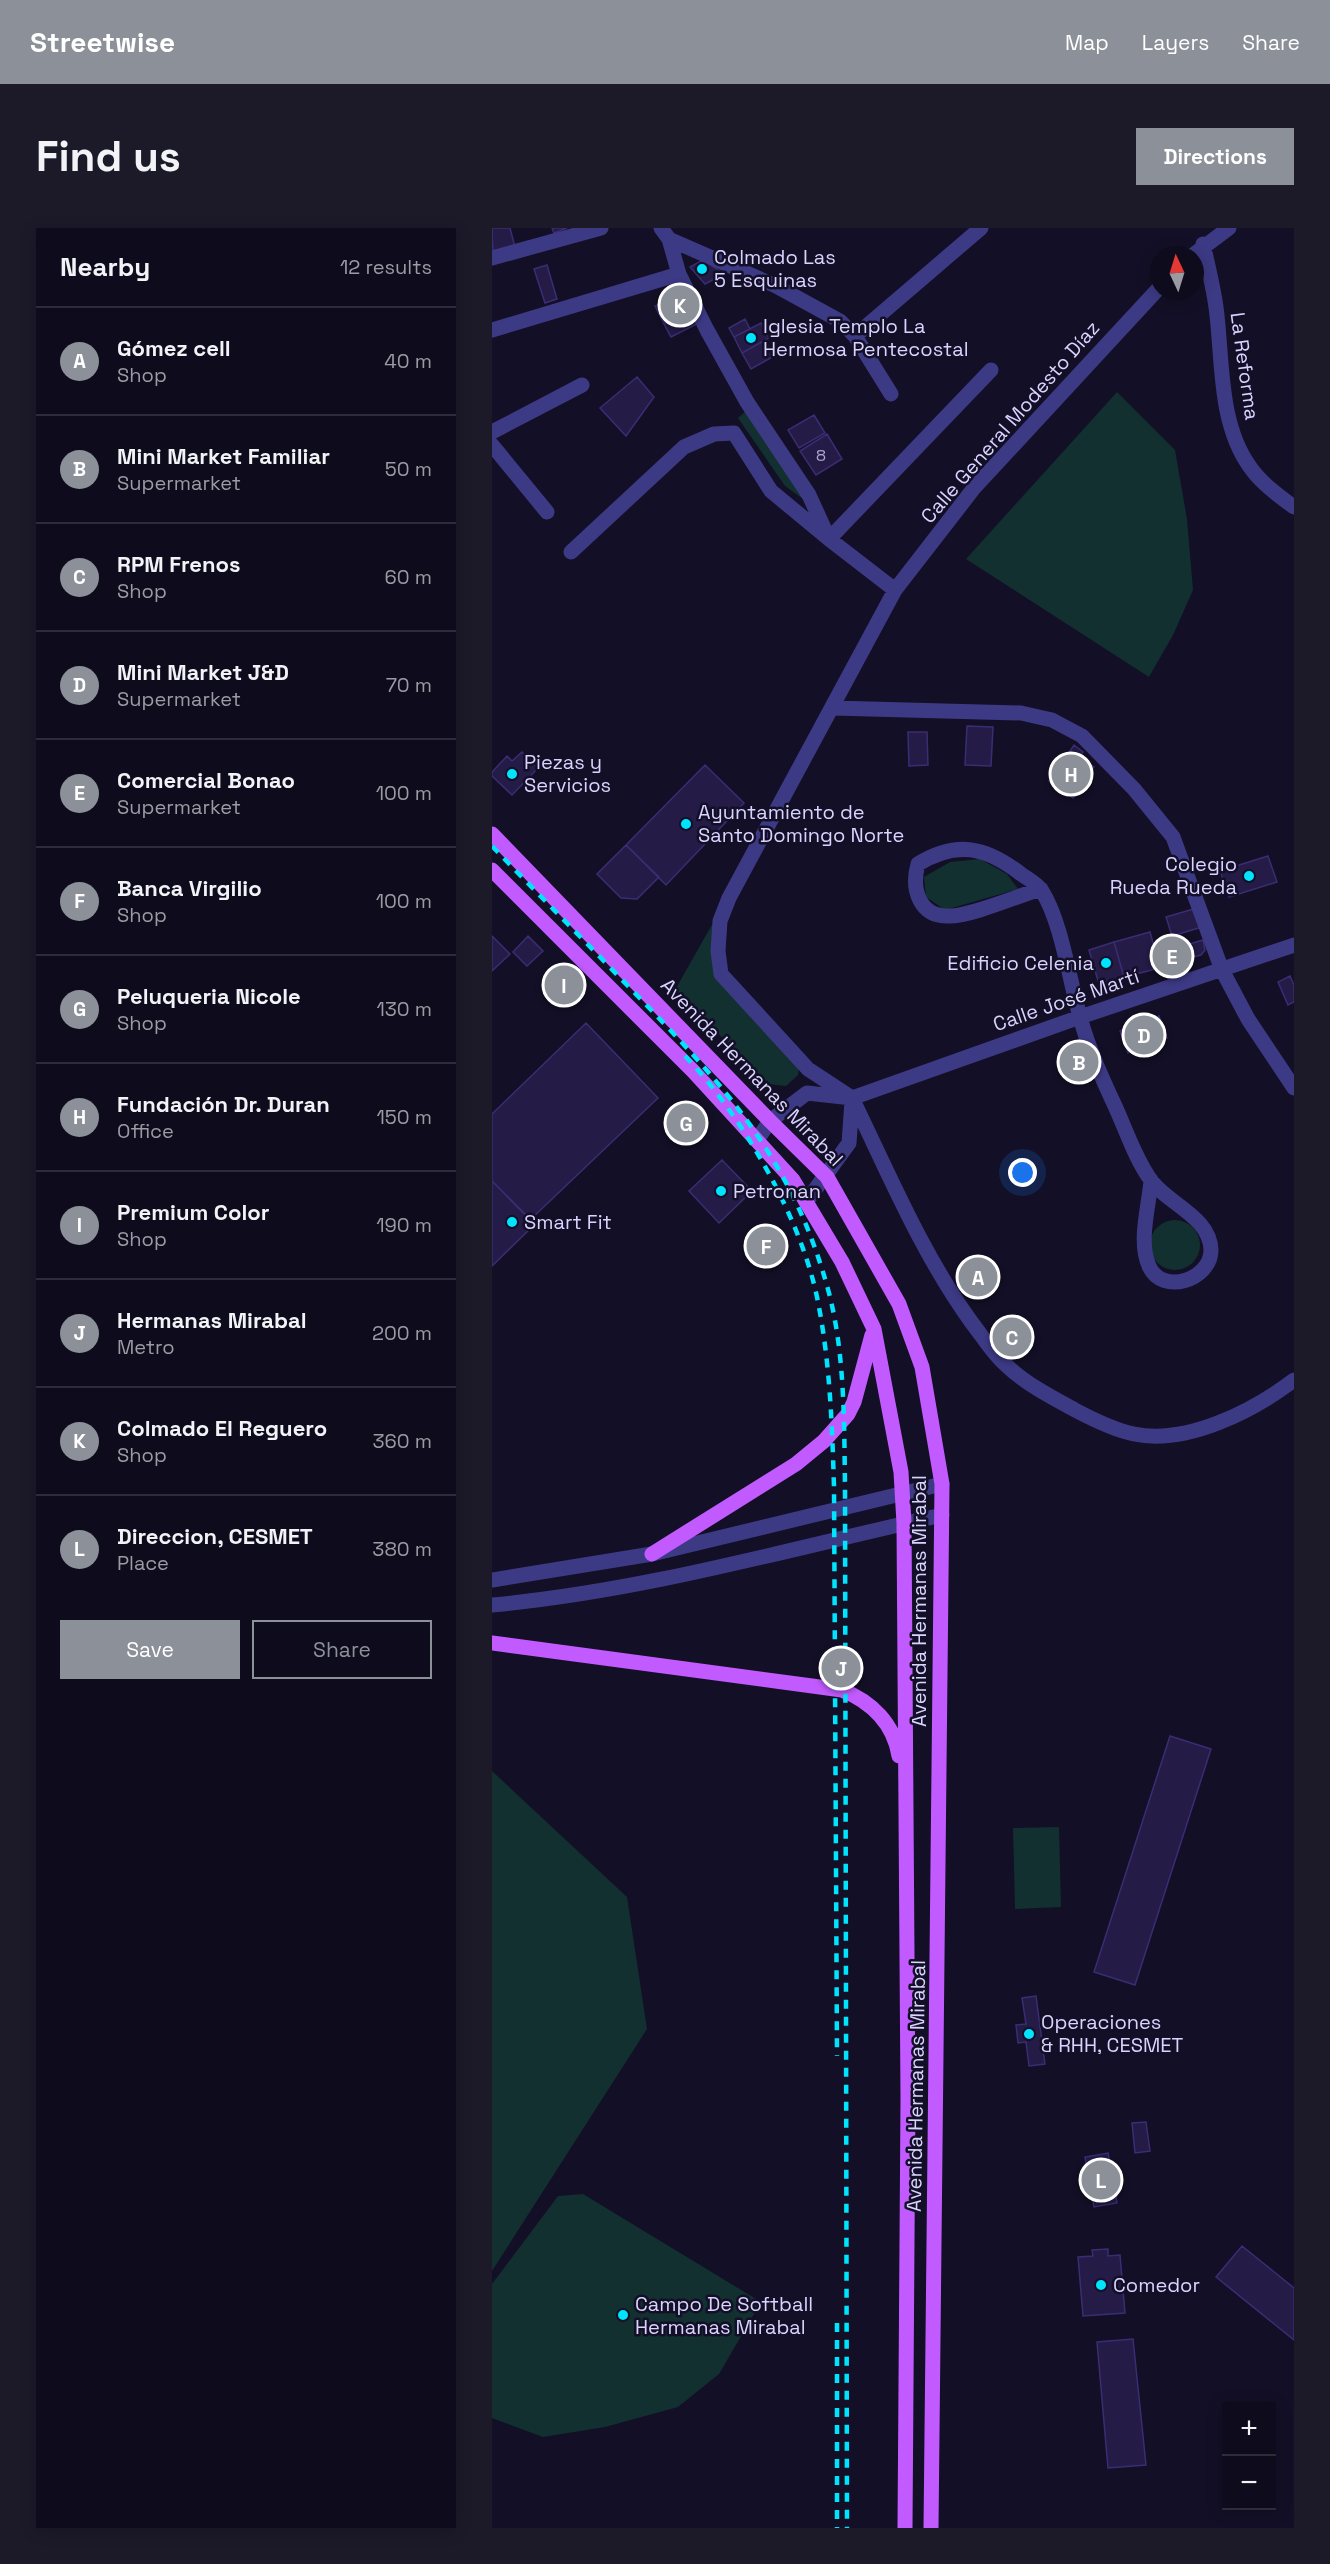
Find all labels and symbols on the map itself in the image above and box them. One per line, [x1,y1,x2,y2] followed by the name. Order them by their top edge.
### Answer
[714,244,836,293] place label: Colmado Las 5 Esquinas
[1150,246,1204,300] north arrow
[695,262,709,276] marker: Colmado Las 5 Esquinas
[660,282,699,328] pin: K
[1225,310,1265,422] street label: La Reforma
[763,313,969,362] place label: Iglesia Templo La Hermosa Pentecostal
[915,315,1105,529] street label: Calle General Modesto Díaz
[744,331,758,345] marker: Iglesia Templo La Hermosa Pentecostal
[816,445,826,466] house number: 8
[524,749,611,798] place label: Piezas y Servicios
[1052,752,1090,796] pin: H
[505,767,519,781] marker: Piezas y Servicios
[698,799,904,848] place label: Ayuntamiento de Santo Domingo Norte
[679,817,693,831] marker: Ayuntamiento de Santo Domingo Norte
[1110,851,1237,900] place label: Colegio Rueda Rueda
[1242,869,1256,883] marker: Colegio Rueda Rueda
[1152,934,1192,978] pin: E
[947,950,1094,976] place label: Edificio Celenia
[1099,956,1113,970] marker: Edificio Celenia
[544,962,584,1008] pin: I
[990,963,1143,1037] street label: Calle José Martí
[655,972,849,1172] street label: Avenida Hermanas Mirabal
[1124,1012,1164,1058] pin: D
[1060,1040,1098,1084] pin: B
[666,1100,706,1146] pin: G
[1008,1158,1037,1187] your location
[733,1178,821,1204] place label: Petronan
[714,1184,728,1198] marker: Petronan
[524,1209,612,1235] place label: Smart Fit
[505,1215,519,1229] marker: Smart Fit
[746,1224,786,1268] pin: F
[958,1254,998,1300] pin: A
[992,1314,1032,1360] pin: C
[906,1475,932,1727] street label: Avenida Hermanas Mirabal
[822,1646,860,1690] pin: J
[901,1960,931,2212] street label: Avenida Hermanas Mirabal
[1041,2009,1184,2058] place label: Operaciones & RHH, CESMET
[1022,2027,1036,2041] marker: Operaciones & RHH, CESMET
[1082,2158,1120,2202] pin: L
[1113,2272,1200,2298] place label: Comedor
[1094,2278,1108,2292] marker: Comedor
[635,2291,813,2340] place label: Campo De Softball Hermanas Mirabal
[616,2308,630,2322] marker: Campo De Softball Hermanas Mirabal

